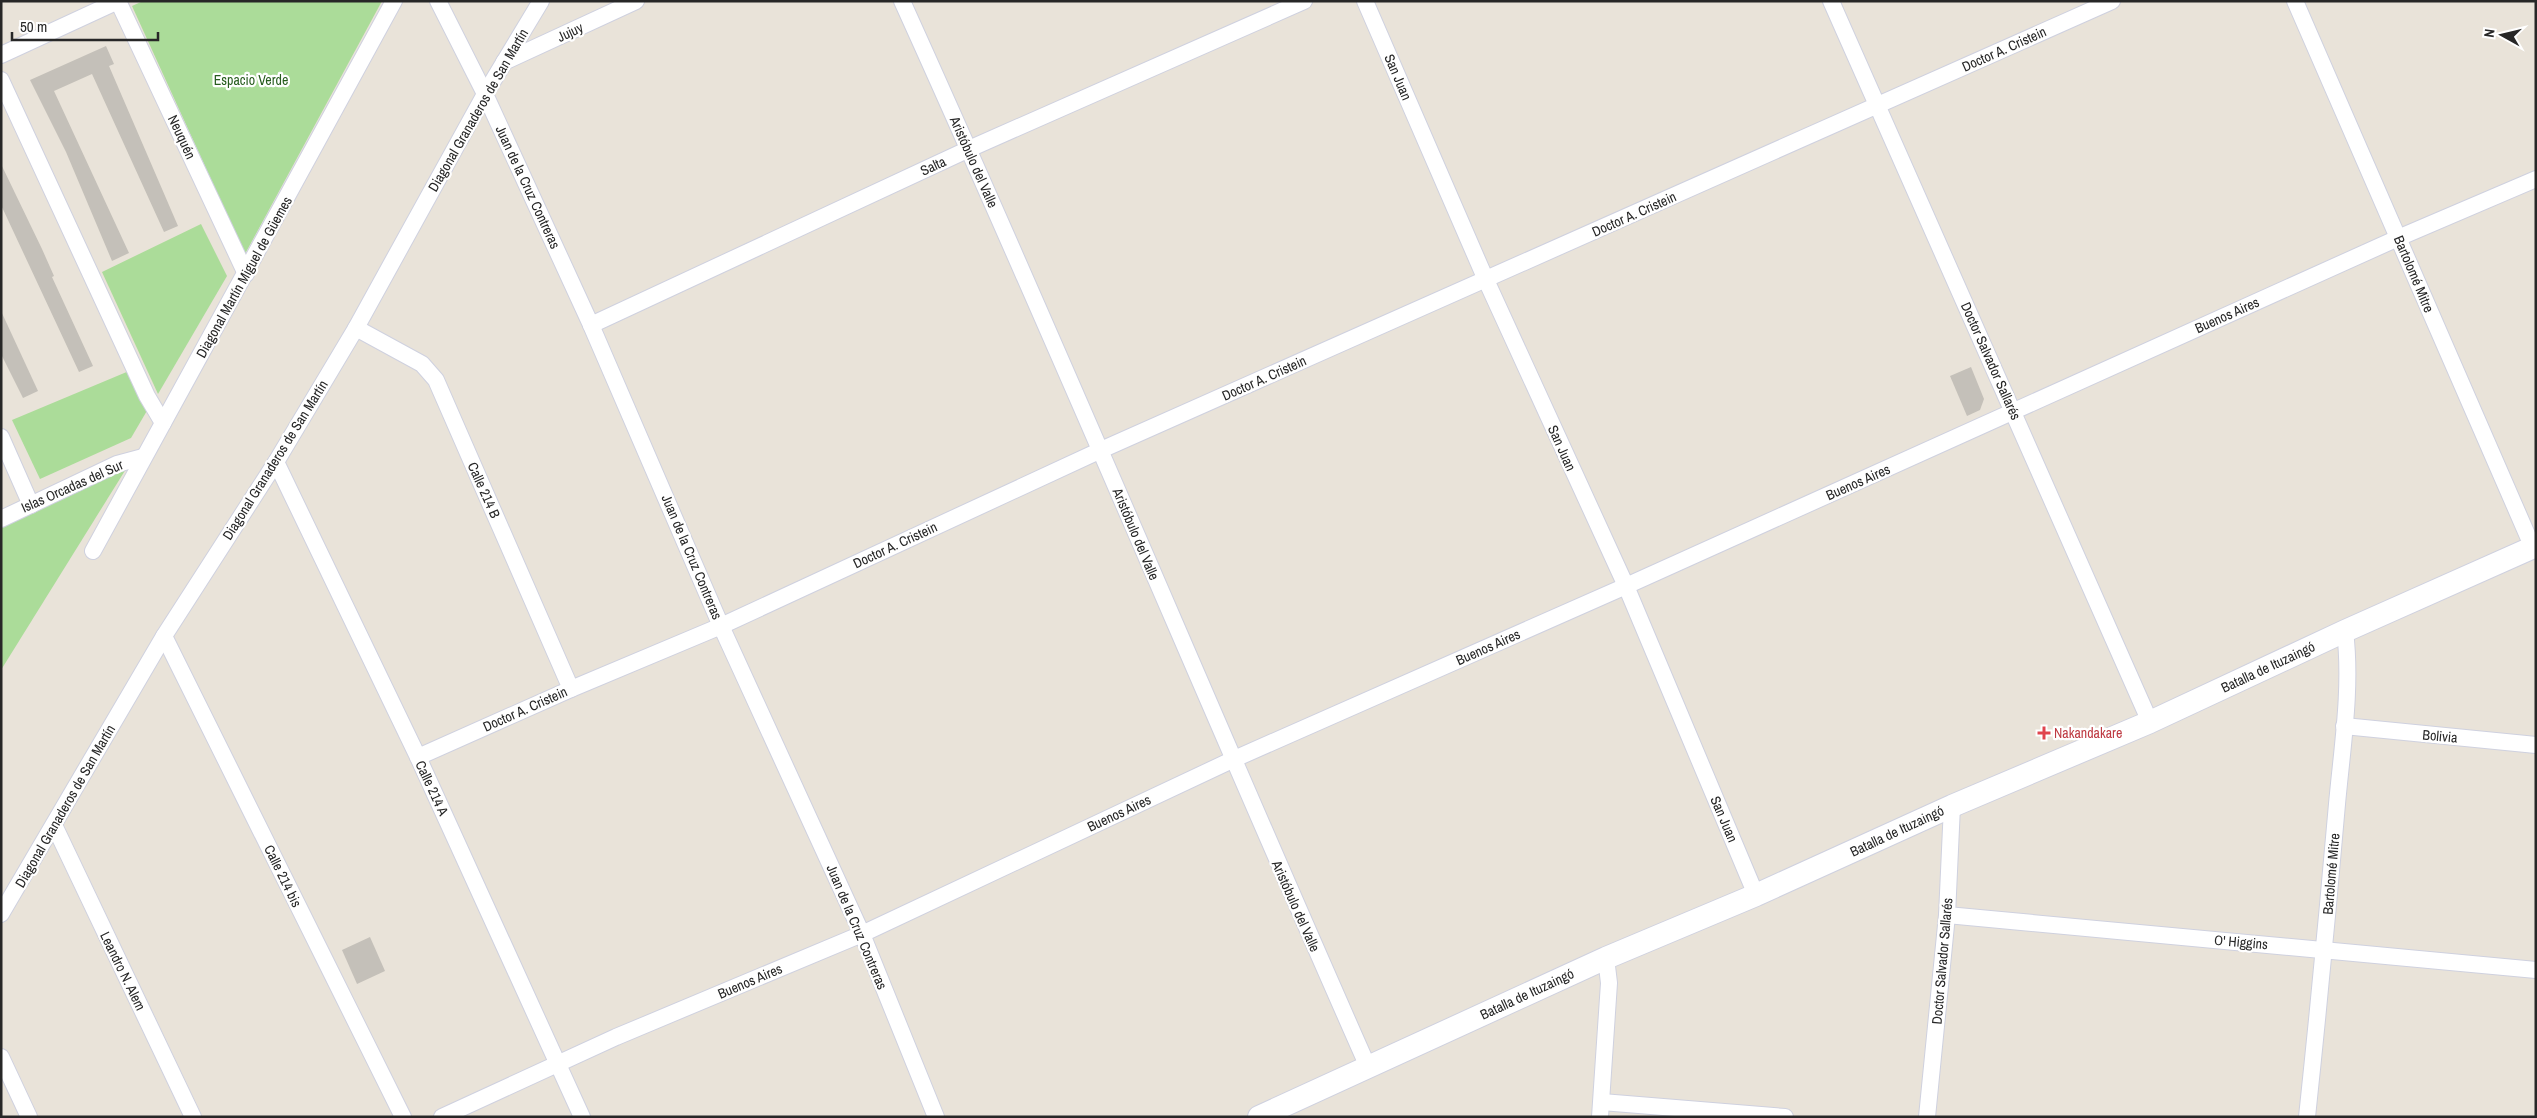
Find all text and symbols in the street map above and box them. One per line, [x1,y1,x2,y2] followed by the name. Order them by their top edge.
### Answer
[12,10,159,42] scale bar
[2477,10,2527,60] north arrow
[20,16,47,37] text: 50 m
[554,18,586,46] street label: Jujuy
[1959,22,2049,76] street label: Doctor A. Cristein
[424,25,532,195] street label: Diagonal Granaderos de San Martín
[2480,28,2499,39] text: N
[1380,51,1416,103] street label: San Juan
[214,71,288,89] park label: Espacio Verde
[164,112,200,162] street label: Neuquén
[945,113,1002,210] street label: Aristóbulo del Valle
[492,122,565,252] street label: Juan de la Cruz Contreras
[917,152,949,180] street label: Salta
[1589,187,1679,241] street label: Doctor A. Cristein
[192,193,296,361] street label: Diagonal Martín Miguel de Güemes
[2390,233,2438,315] street label: Bartolomé Mitre
[2192,293,2262,337] street label: Buenos Aires
[1957,299,2025,423] street label: Doctor Salvador Sallarés
[1219,351,1309,405] street label: Doctor A. Cristein
[218,377,332,543] street label: Diagonal Granaderos de San Martín
[1544,422,1580,474] street label: San Juan
[18,455,126,517] street label: Islas Orcadas del Sur
[464,459,504,521] street label: Calle 214 B
[1823,460,1893,504] street label: Buenos Aires
[1108,484,1163,583] street label: Aristóbulo del Valle
[658,492,727,622] street label: Juan de la Cruz Contreras
[850,518,940,572] street label: Doctor A. Cristein
[1453,625,1523,669] street label: Buenos Aires
[2218,637,2318,697] street label: Batalla de Ituzaingó
[480,682,570,736] street label: Doctor A. Cristein
[11,721,119,891] street label: Diagonal Granaderos de San Martín
[2054,724,2122,742] place label: Nakandakare
[2422,726,2459,747] street label: Bolivia
[2038,727,2050,739] marker: Nakandakare
[411,758,453,819] street label: Calle 214 A
[1084,790,1154,836] street label: Buenos Aires
[1706,793,1742,845] street label: San Juan
[1847,801,1947,861] street label: Batalla de Ituzaingó
[2318,833,2344,915] street label: Bartolomé Mitre
[260,842,306,910] street label: Calle 214 bis
[1267,857,1324,954] street label: Aristóbulo del Valle
[823,862,892,992] street label: Juan de la Cruz Contreras
[1928,897,1957,1025] street label: Doctor Salvador Sallarés
[96,929,150,1013] street label: Leandro N. Alem
[2213,931,2269,953] street label: O' Higgins
[715,959,785,1003] street label: Buenos Aires
[1477,964,1577,1024] street label: Batalla de Ituzaingó

